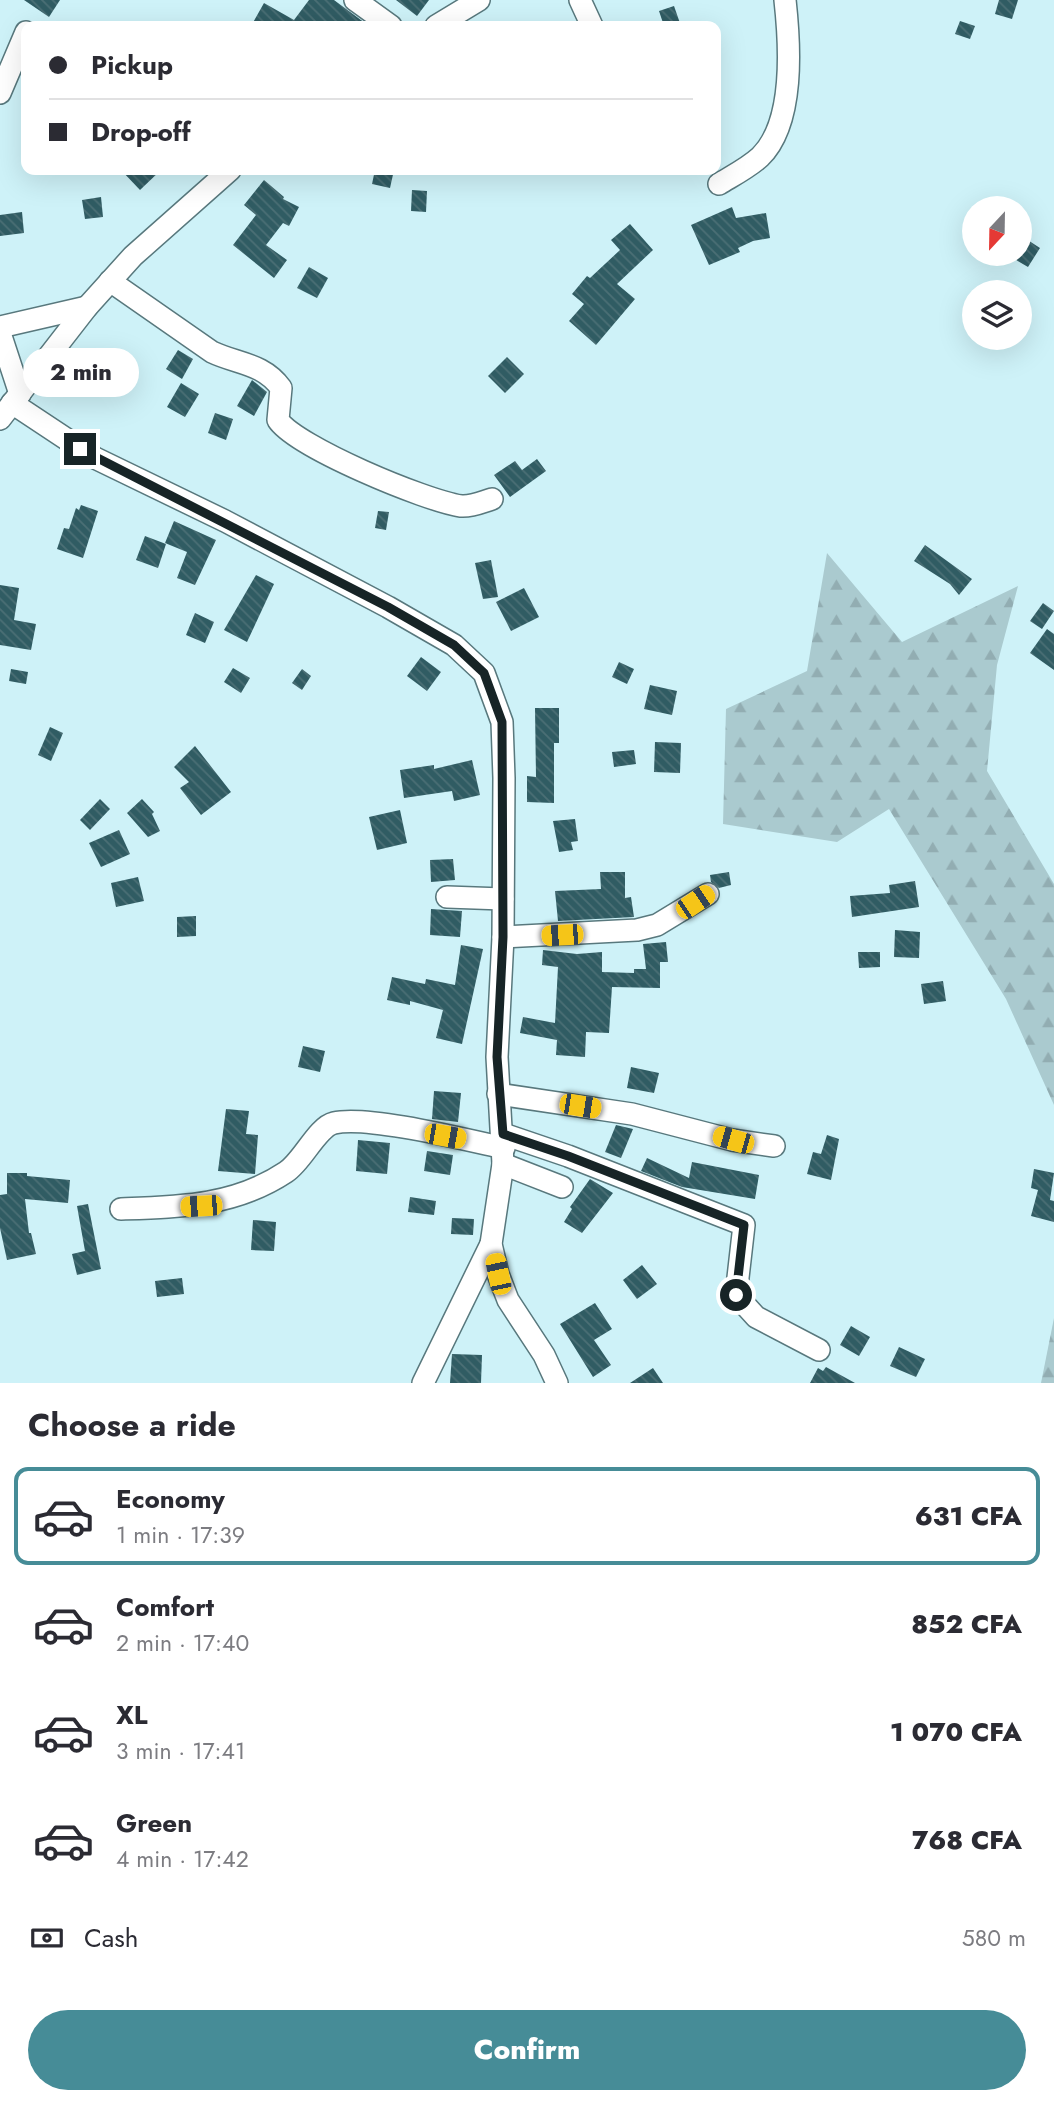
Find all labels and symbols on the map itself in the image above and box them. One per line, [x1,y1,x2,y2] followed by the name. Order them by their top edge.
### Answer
[962,196,1032,266] north arrow
[22,348,138,396] callout: 2 min
[64,433,96,465] route end
[672,882,719,922] car
[541,923,584,947] car
[558,1092,603,1120] car
[423,1122,468,1150] car
[710,1124,757,1156] car
[180,1194,223,1218] car
[484,1251,513,1297] car
[720,1279,752,1311] route start

